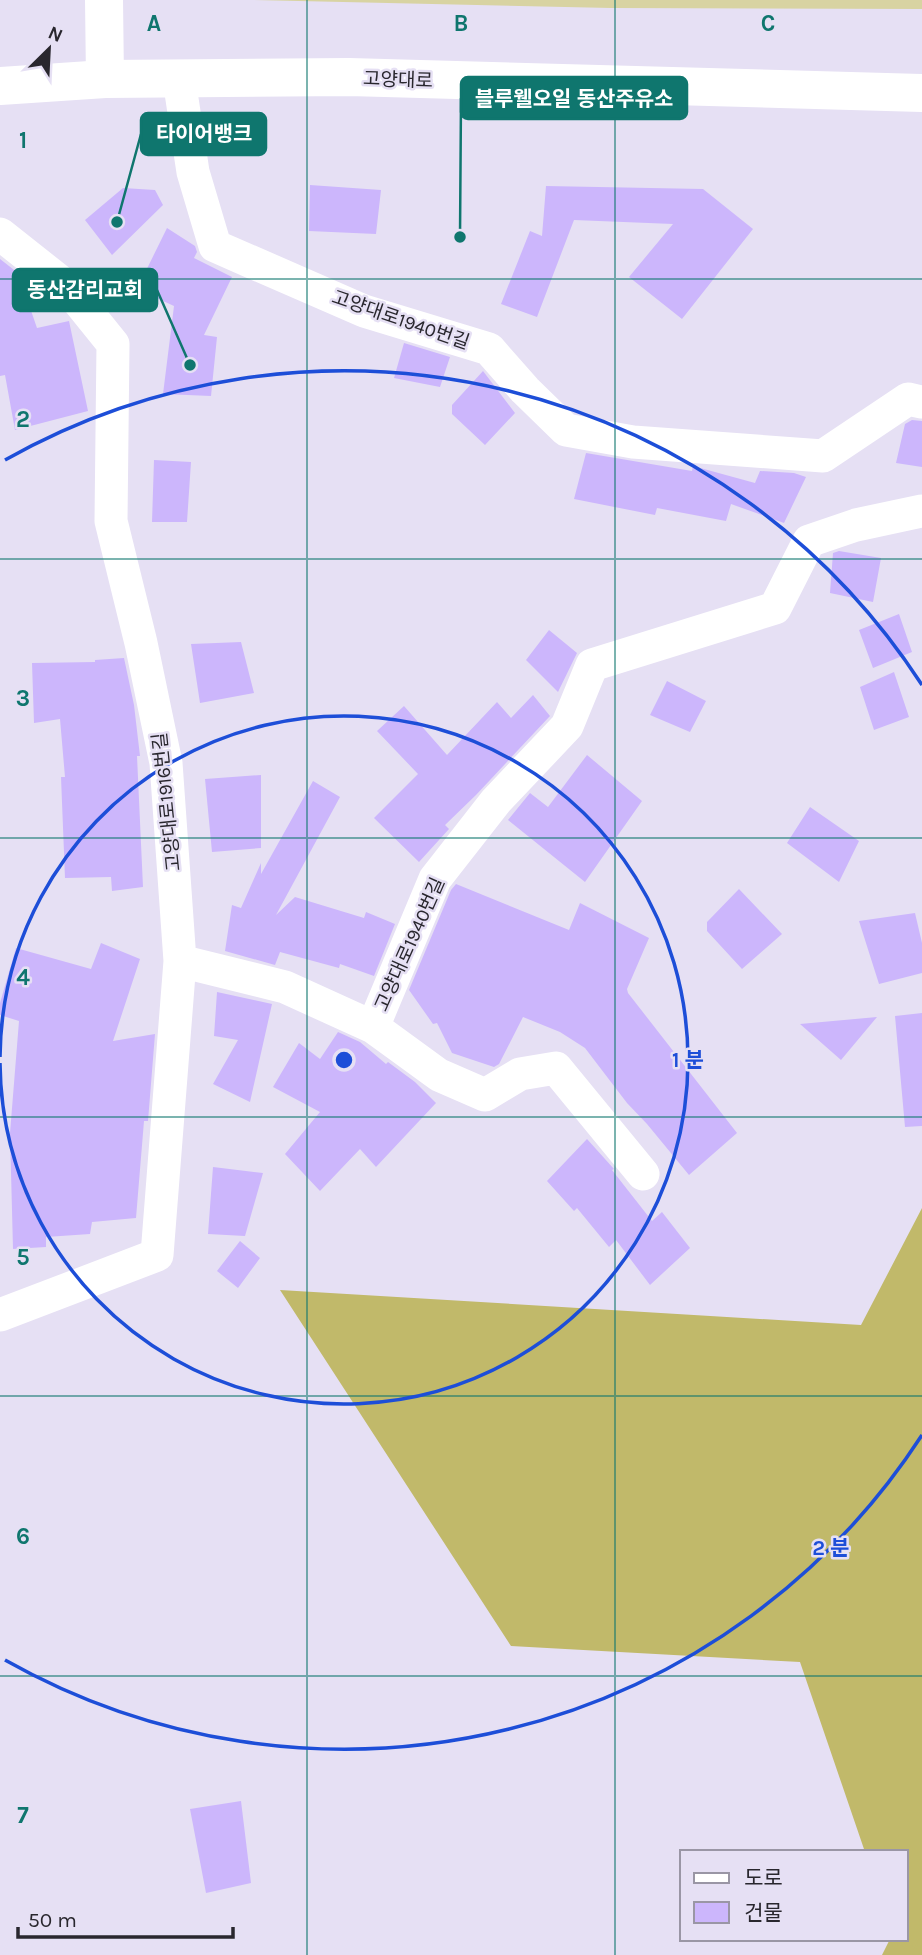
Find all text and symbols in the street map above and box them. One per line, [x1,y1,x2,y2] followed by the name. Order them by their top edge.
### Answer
[147,10,161,37] text: A
[454,10,468,37] text: B
[761,10,775,37] text: C
[14,14,84,84] north arrow
[45,22,66,47] text: N
[363,68,433,92] street label: 고양대로
[461,77,687,119] callout: 블루웰오일 동산주유소
[475,87,673,111] text: 블루웰오일 동산주유소
[141,113,266,155] callout: 타이어뱅크
[156,122,252,146] text: 타이어뱅크
[19,127,27,154] text: 1
[13,269,157,311] callout: 동산감리교회
[27,278,143,302] text: 동산감리교회
[329,286,472,354] street label: 고양대로1940번길
[16,406,30,433] text: 2
[16,685,30,712] text: 3
[149,731,185,872] street label: 고양대로1916번길
[371,874,449,1015] street label: 고양대로1940번길
[16,964,30,991] text: 4
[332,1048,356,1072] centre of rings
[672,1048,704,1072] text: 1 분
[16,1244,30,1271] text: 5
[16,1523,30,1550] text: 6
[812,1536,850,1560] text: 2 분
[17,1802,29,1829] text: 7
[680,1850,908,1941] legend
[744,1866,783,1890] text: 도로
[18,1896,233,1940] scale bar
[744,1901,783,1925] text: 건물
[28,1908,77,1932] text: 50 m

